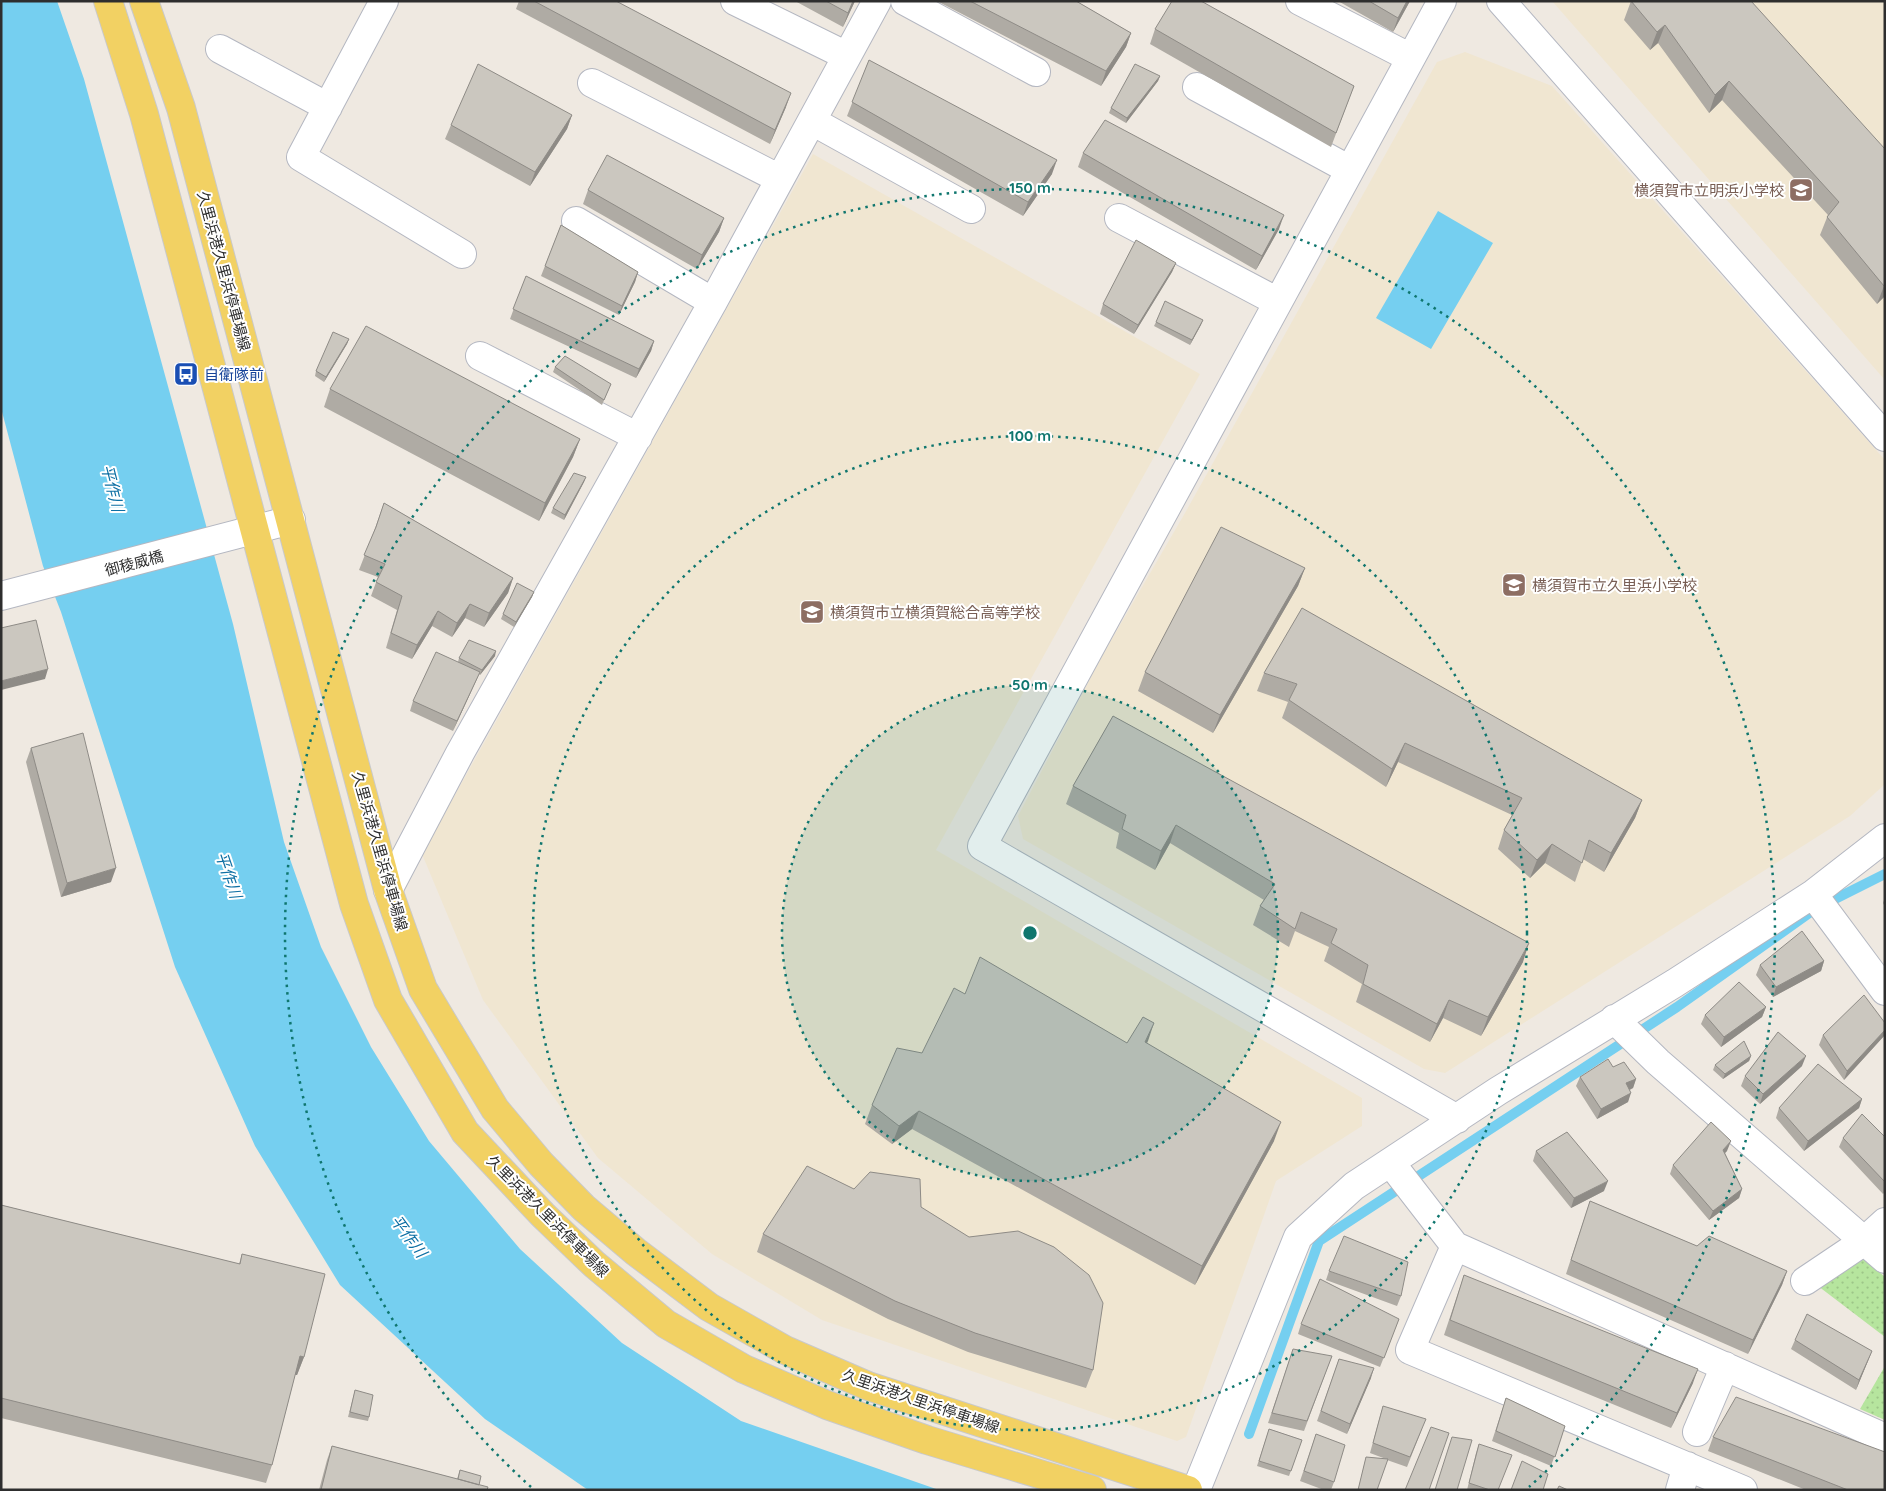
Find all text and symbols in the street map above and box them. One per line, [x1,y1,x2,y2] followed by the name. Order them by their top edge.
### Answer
[1788,177,1814,203] school or university icon: 横須賀市立明浜小学校
[1009,178,1051,197] text: 150 m
[1634,181,1784,200] place label: 横須賀市立明浜小学校
[193,189,255,353] street label: 久里浜港久里浜停車場線
[173,361,199,387] bus stop icon: 自衛隊前
[204,365,264,384] place label: 自衛隊前
[1009,426,1051,445] text: 100 m
[97,462,129,516] water label: 平作川
[103,546,165,580] street label: 御稜威橋
[1501,572,1527,598] school or university icon: 横須賀市立久里浜小学校
[1532,576,1697,595] place label: 横須賀市立久里浜小学校
[799,599,825,625] school or university icon: 横須賀市立横須賀総合高等学校
[830,603,1040,622] place label: 横須賀市立横須賀総合高等学校
[1012,675,1048,694] text: 50 m
[348,769,412,933] street label: 久里浜港久里浜停車場線
[212,849,247,903] water label: 平作川
[1021,924,1039,942] centre of rings
[483,1151,613,1281] street label: 久里浜港久里浜停車場線
[387,1211,433,1263] water label: 平作川
[840,1365,1002,1437] street label: 久里浜港久里浜停車場線

